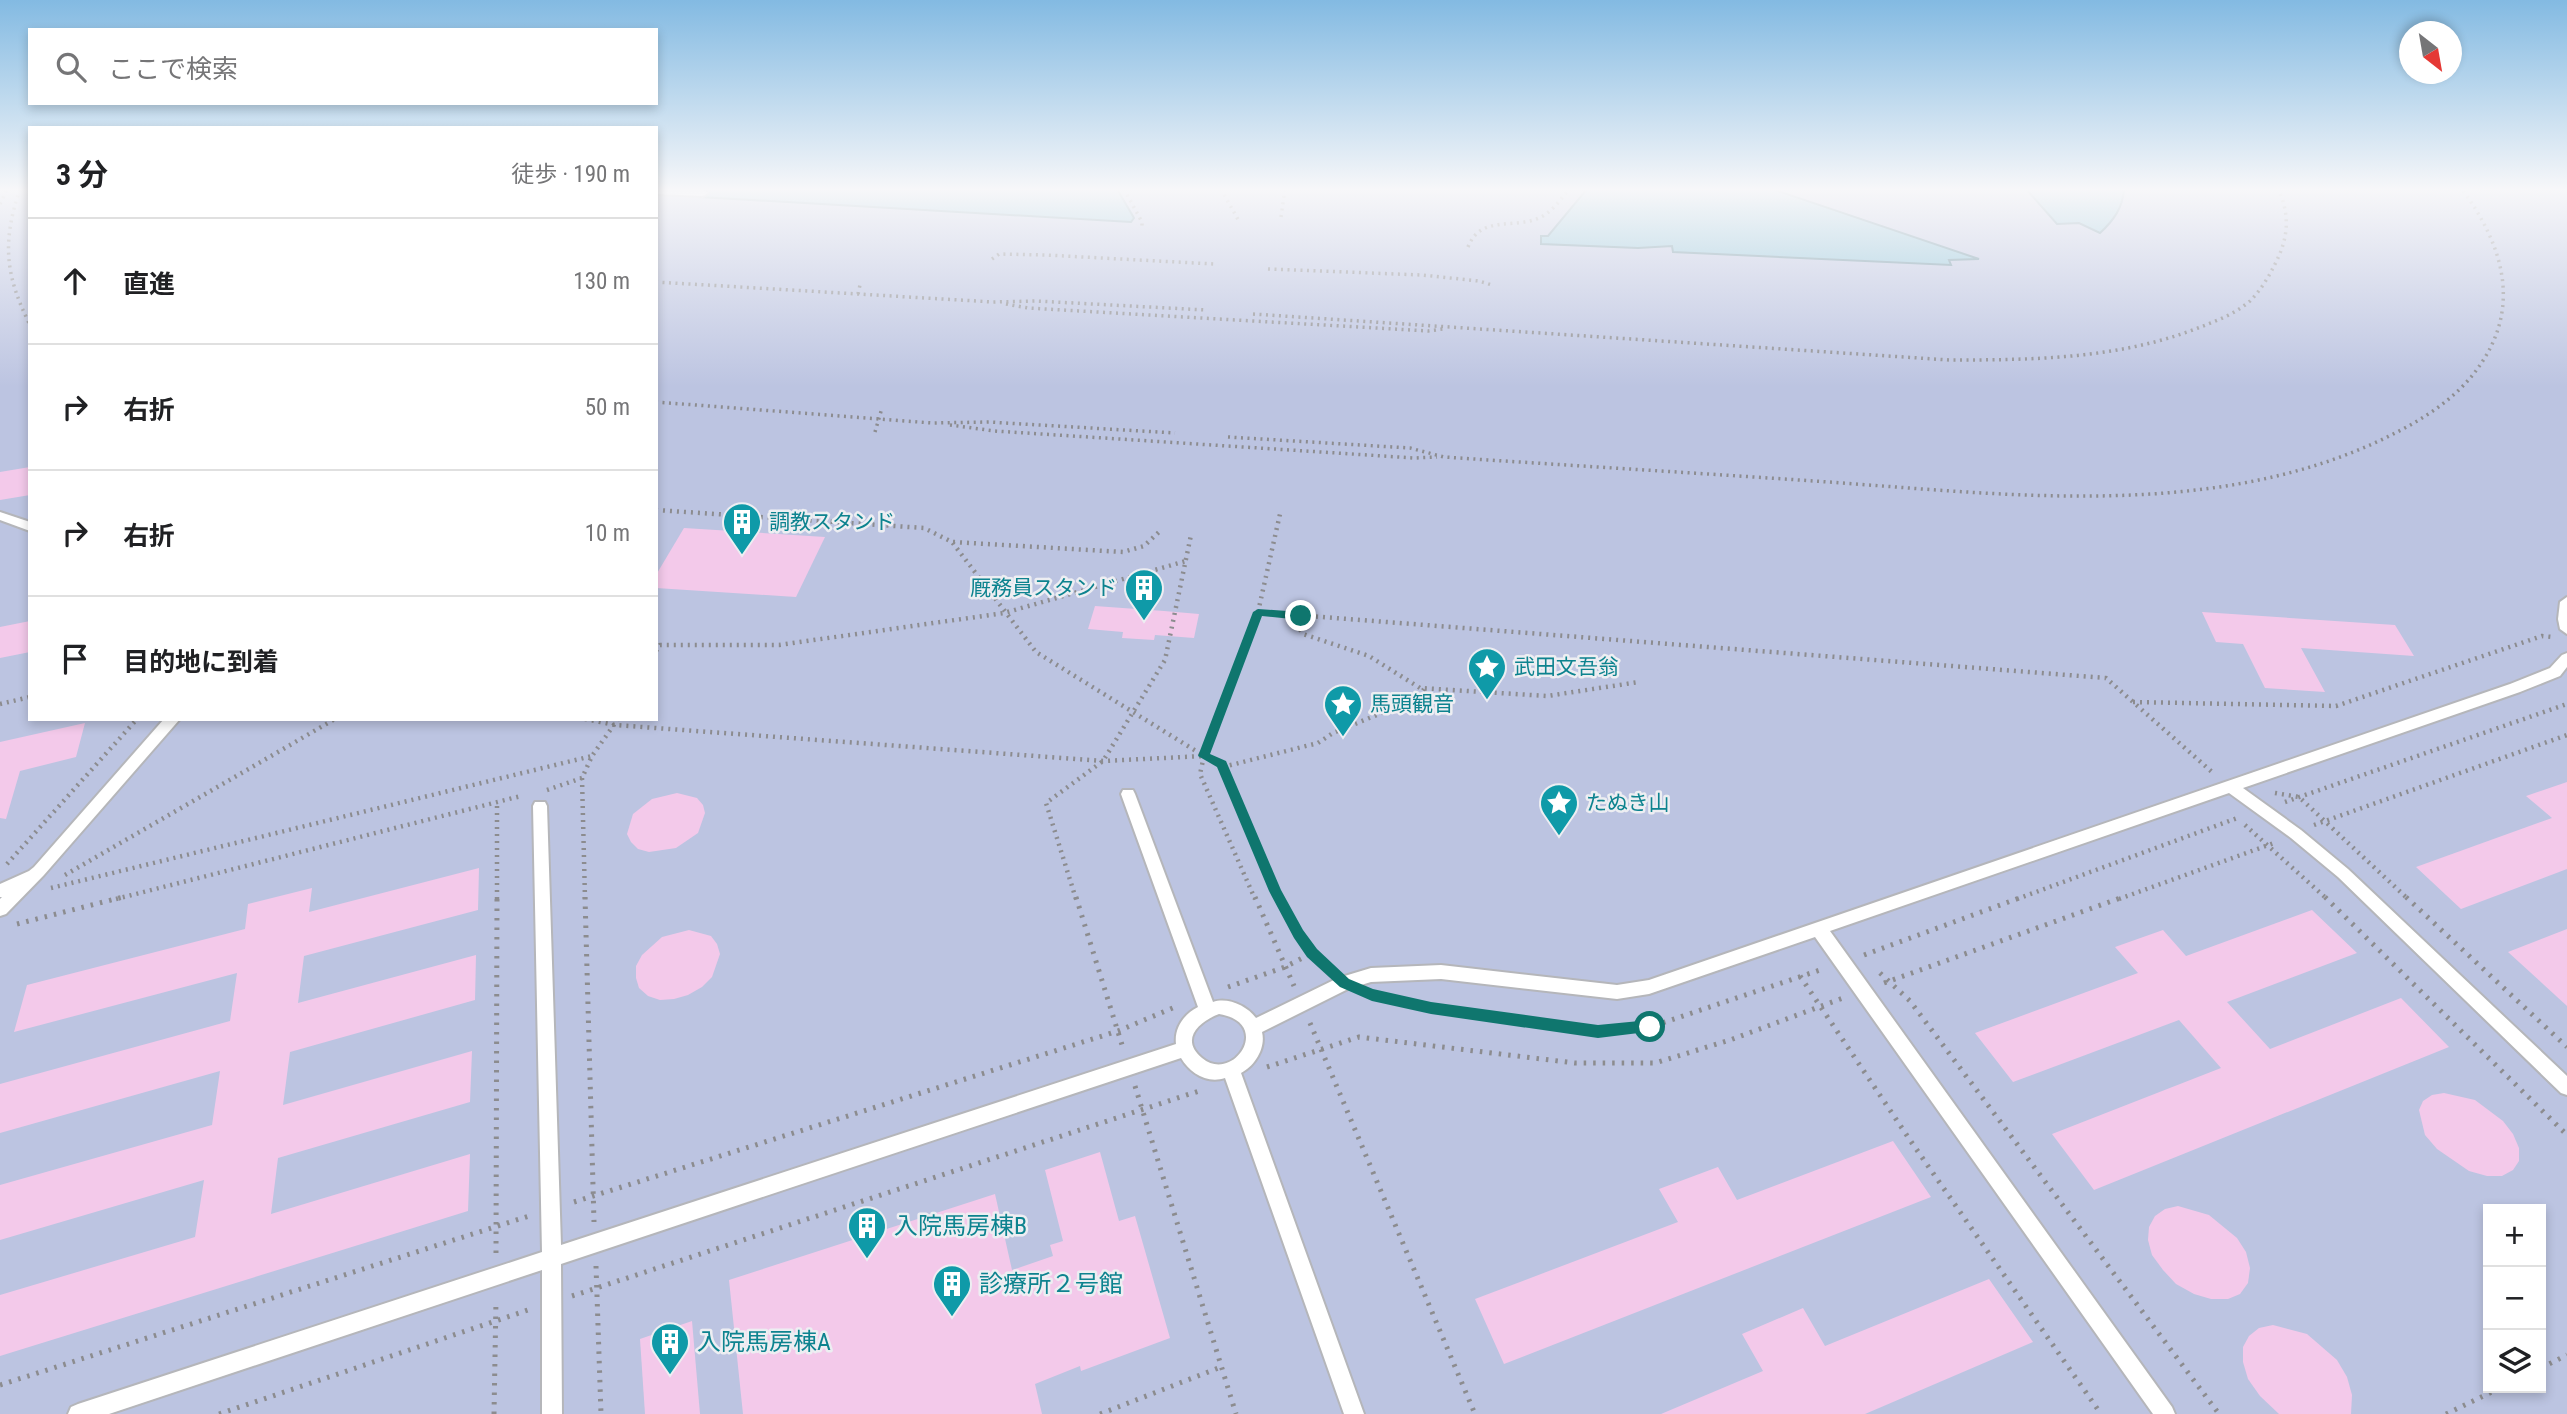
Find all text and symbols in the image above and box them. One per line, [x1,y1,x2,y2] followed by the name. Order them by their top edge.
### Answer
[2399,21,2462,84] north arrow
[28,28,658,105] search box
[52,48,90,86] icon: search
[108,54,238,84] text: ここで検索
[56,157,108,192] text: 3 分
[511,161,630,188] text: 徒歩 · 190 m
[56,262,94,300] icon: ahead
[573,268,630,295] text: 130 m
[123,269,175,299] text: 直進
[56,388,94,426] icon: right
[585,394,630,421] text: 50 m
[123,395,175,425] text: 右折
[721,501,763,556] building icon: 調教スタンド
[769,510,895,534] place label: 調教スタンド
[56,514,94,552] icon: right
[585,520,630,547] text: 10 m
[123,521,175,551] text: 右折
[1123,567,1165,622] building icon: 厩務員スタンド
[970,576,1117,600] place label: 厩務員スタンド
[1285,600,1316,631] route end
[56,640,94,678] icon: arrive
[1466,646,1508,701] place icon: 武田文吾翁
[123,647,279,677] text: 目的地に到着
[1514,655,1619,679] place label: 武田文吾翁
[1322,683,1364,738] place icon: 馬頭観音
[1370,692,1454,716] place label: 馬頭観音
[1538,782,1580,837] place icon: たぬき山
[1586,791,1670,815] place label: たぬき山
[1634,1011,1665,1042] route start
[2483,1204,2546,1393] map controls
[2483,1204,2546,1267] button: +
[846,1205,888,1260] building icon: 入院馬房棟B
[894,1212,1027,1240] place label: 入院馬房棟B
[931,1263,973,1318] building icon: 診療所２号館
[2483,1267,2546,1330] button: −
[979,1270,1123,1298] place label: 診療所２号館
[649,1321,691,1376] building icon: 入院馬房棟A
[697,1328,831,1356] place label: 入院馬房棟A
[2483,1330,2546,1393] button: layers

